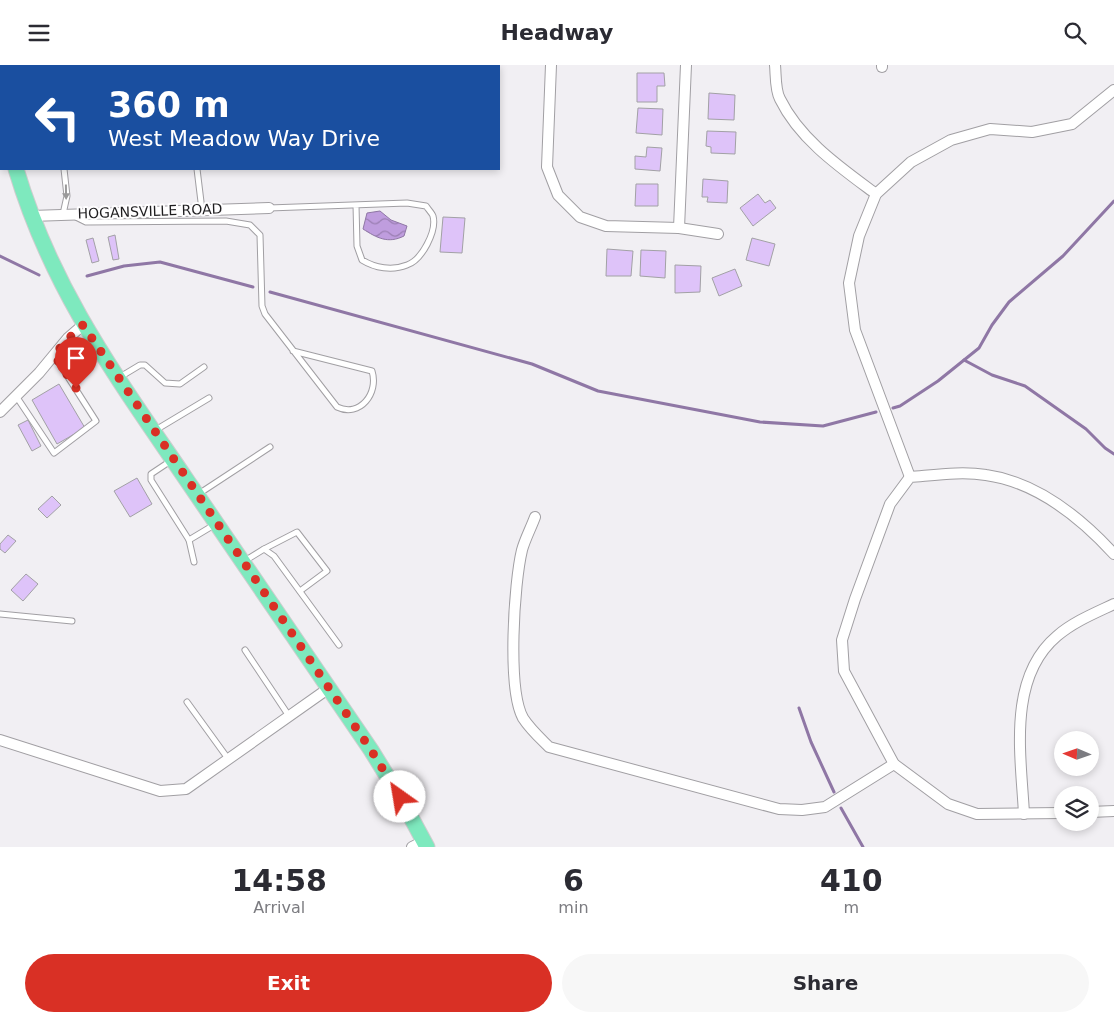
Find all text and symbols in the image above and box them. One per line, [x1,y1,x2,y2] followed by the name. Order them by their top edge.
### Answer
[25,19,53,47] icon: menu
[1061,19,1089,47] icon: search
[501,20,613,45] text: Headway
[25,85,90,150] icon: left
[108,85,230,125] text: 360 m
[108,126,380,151] text: West Meadow Way Drive
[62,184,70,200] one-way arrow
[77,200,223,222] street label: HOGANSVILLE ROAD
[55,337,97,388] pin
[62,344,90,372] icon: arrive
[1054,731,1099,776] north arrow
[1054,731,1099,831] map controls
[373,770,425,822] position arrow
[1054,786,1099,831] button: layers
[231,863,327,898] text: 14:58
[563,863,584,898] text: 6
[820,863,883,898] text: 410
[253,898,305,917] text: Arrival
[558,898,589,917] text: min
[843,898,859,917] text: m
[25,954,552,1012] button: Exit
[562,954,1089,1012] button: Share

